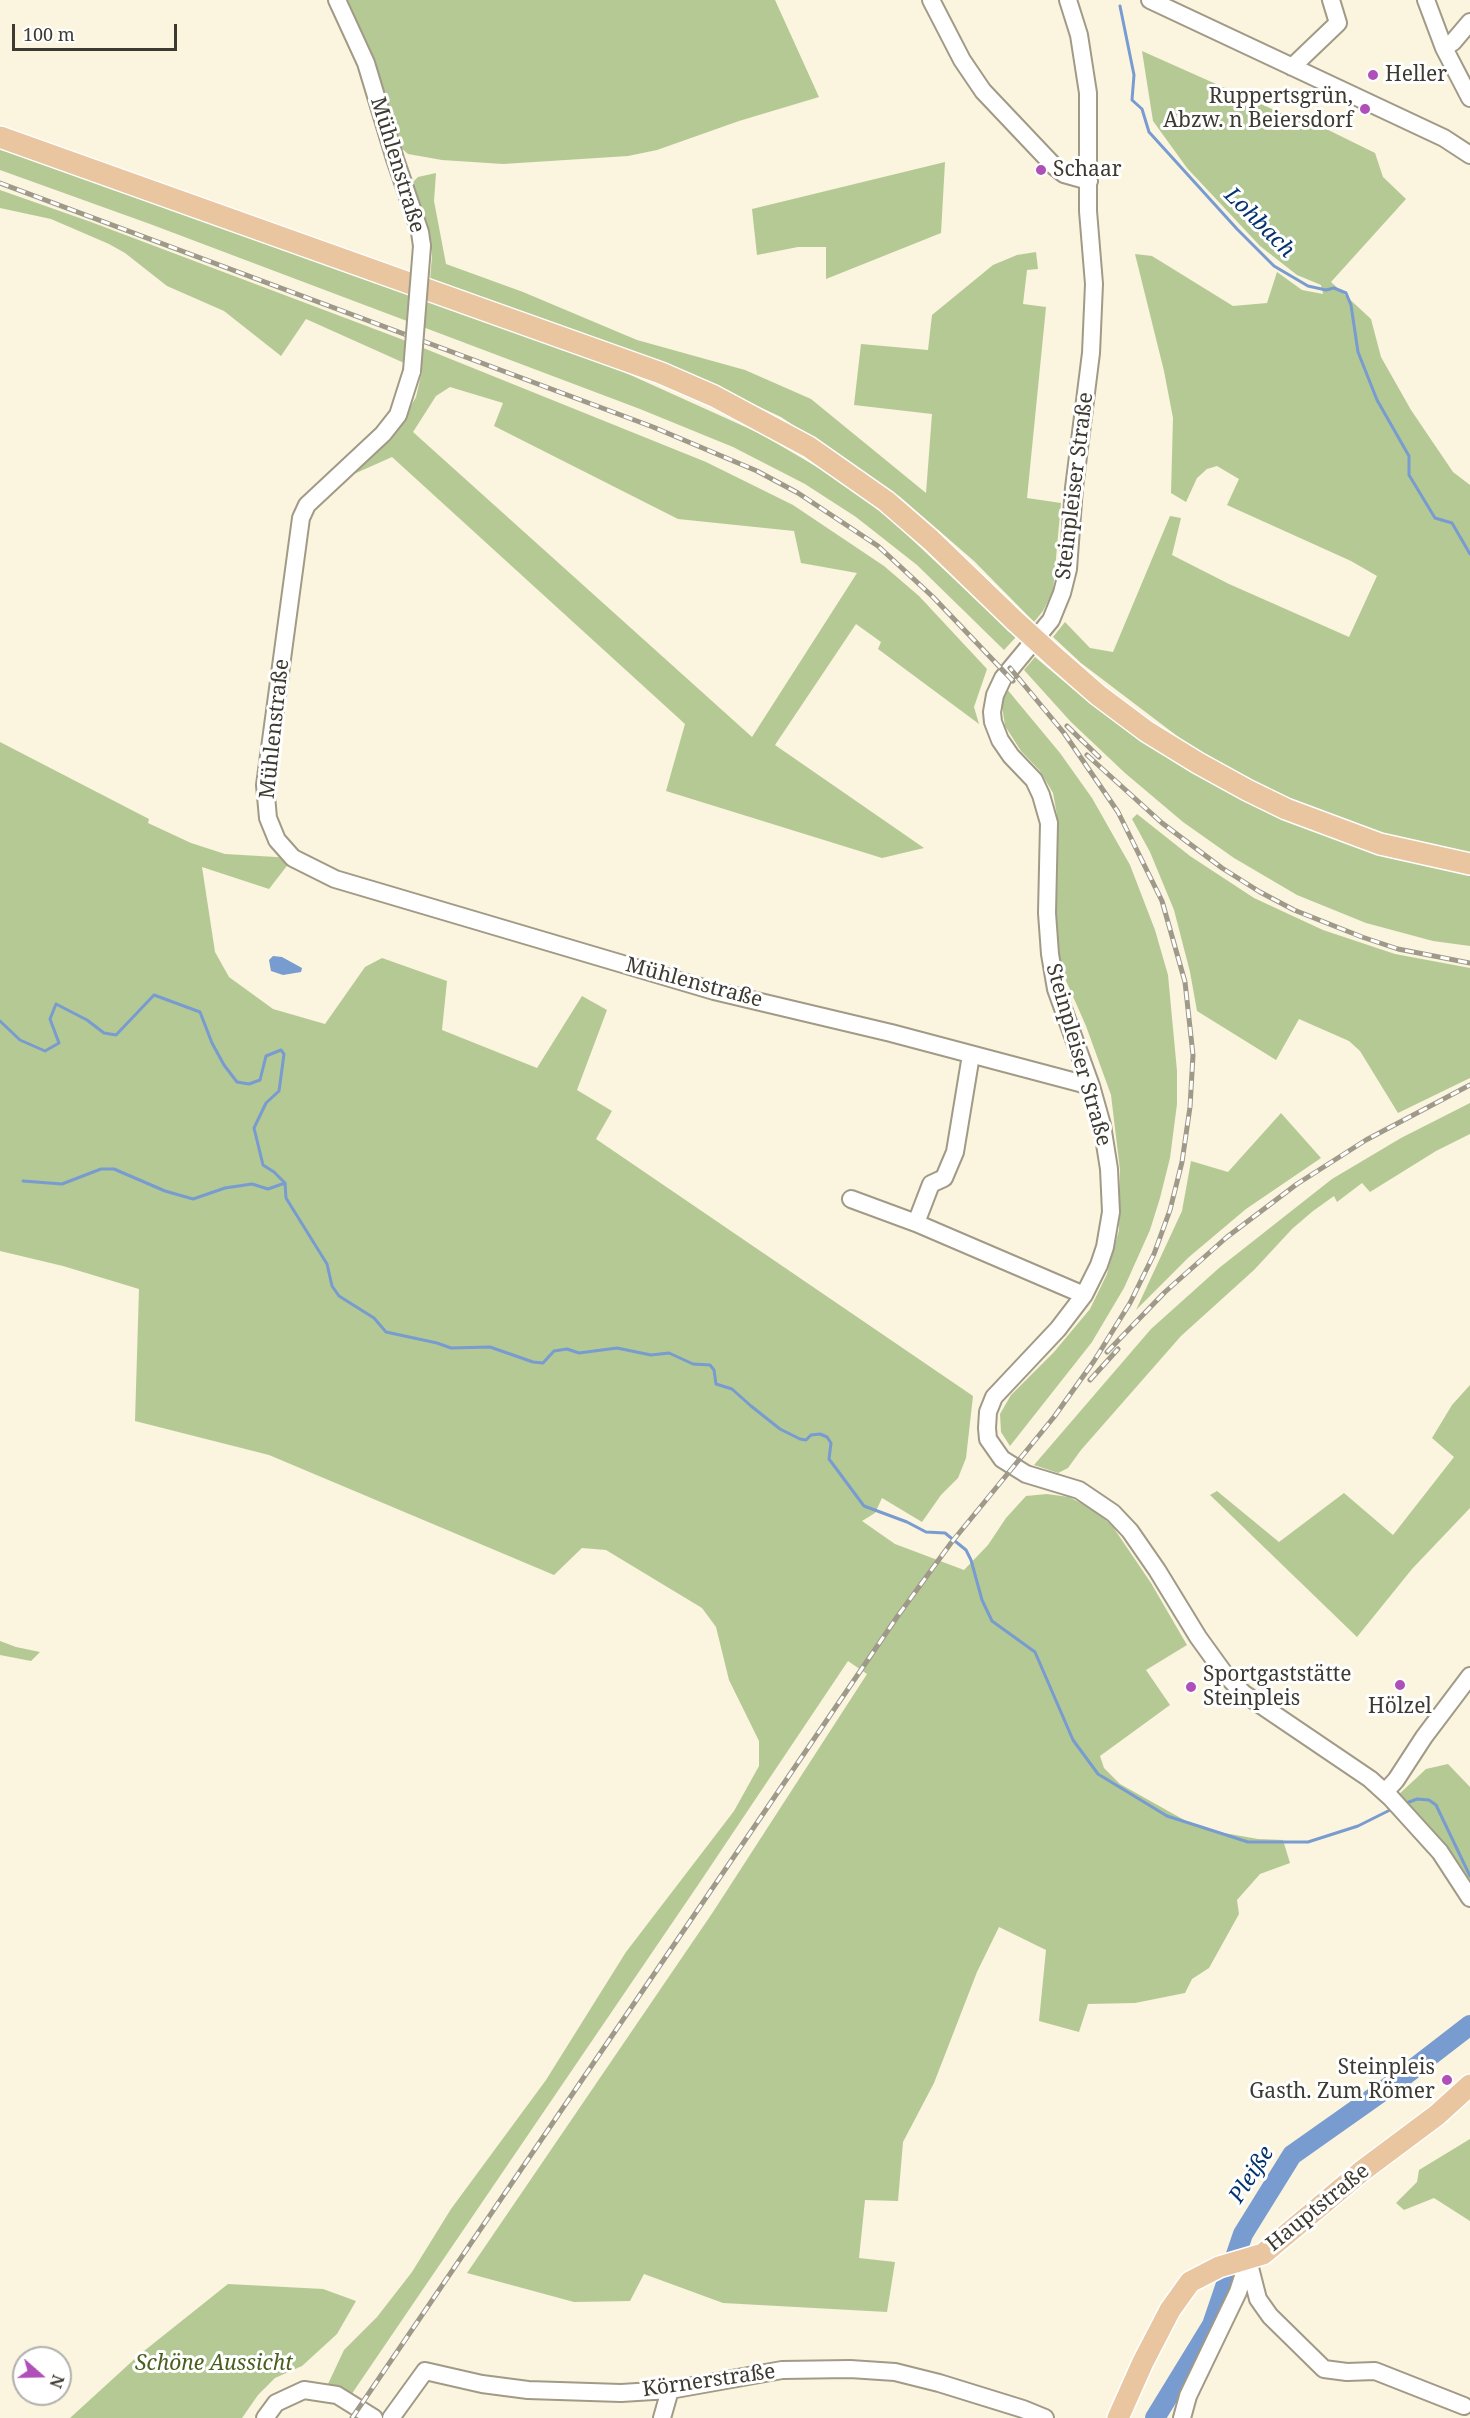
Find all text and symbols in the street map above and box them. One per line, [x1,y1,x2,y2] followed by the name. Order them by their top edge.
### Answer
[15,12,180,50] scale bar
[23,22,75,46] text: 100 m
[1385,62,1447,88] place label: Heller
[1366,68,1380,82] marker: Heller
[1163,84,1353,134] place label: Ruppertsgrün, Abzw. n Beiersdorf
[364,94,430,236] street label: Mühlenstraße
[1358,102,1372,116] marker: Ruppertsgrün, Abzw. n Beiersdorf
[1053,157,1122,183] place label: Schaar
[1034,163,1048,177] marker: Schaar
[1218,182,1300,264] water label: Lohbach
[1051,391,1099,581] street label: Steinpleiser Straße
[255,658,295,800] street label: Mühlenstraße
[623,953,765,1013] street label: Mühlenstraße
[1040,961,1116,1149] street label: Steinpleiser Straße
[1203,1662,1351,1712] place label: Sportgaststätte Steinpleis
[1393,1678,1407,1692] marker: Hölzel
[1184,1680,1198,1694] marker: Sportgaststätte Steinpleis
[1368,1694,1432,1720] place label: Hölzel
[1249,2055,1435,2105] place label: Steinpleis Gasth. Zum Römer
[1440,2073,1454,2087] marker: Steinpleis Gasth. Zum Römer
[1224,2142,1280,2208] water label: Pleiße
[1261,2159,1375,2257] street label: Hauptstraße
[12,2346,72,2406] north arrow
[135,2351,293,2377] park label: Schöne Aussicht
[641,2359,777,2403] street label: Körnerstraße
[45,2372,70,2391] text: N

